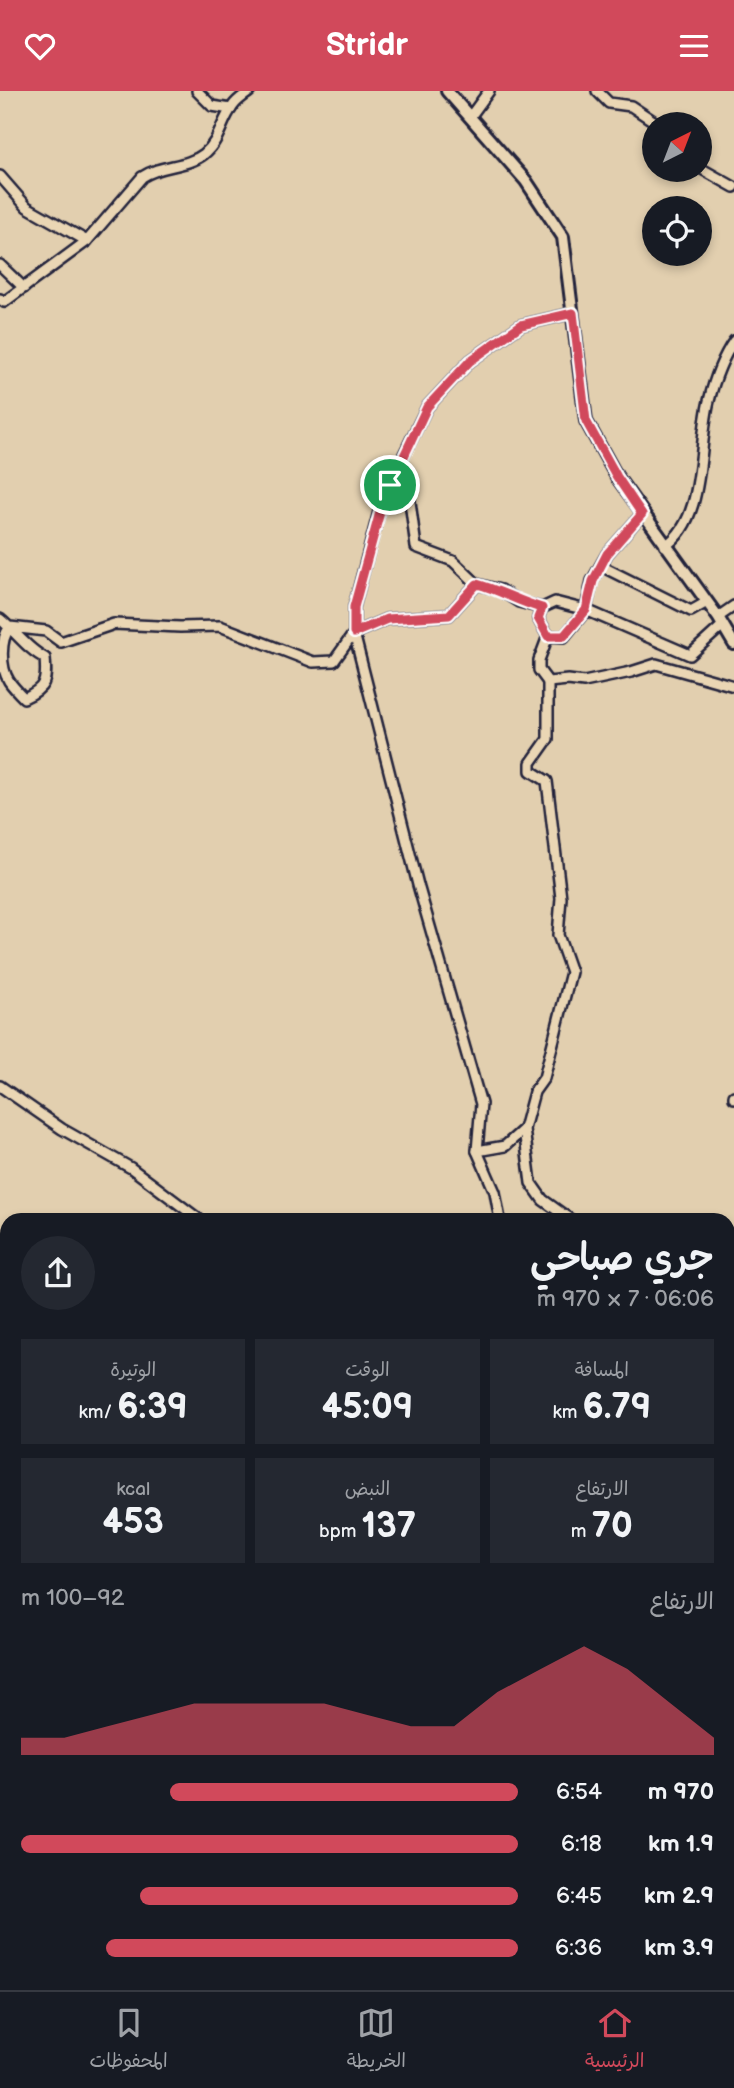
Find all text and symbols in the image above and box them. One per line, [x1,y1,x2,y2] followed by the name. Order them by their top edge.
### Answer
[326,26,408,65] text: Stridr
[21,27,59,65] icon: heart
[675,27,713,65] icon: menu
[642,112,712,182] north arrow
[642,112,712,266] map controls
[642,196,712,266] button: locate
[360,455,420,515] pin
[371,466,409,504] icon: arrive
[21,1236,95,1310] button: share
[530,1236,714,1281] text: جري صباحي
[537,1285,714,1313] text: 06:06 · 7 × 970 m
[110,1359,156,1382] text: الوتيرة
[345,1359,390,1382] text: الوقت
[575,1359,629,1382] text: المسافة
[117,1386,188,1429] text: 6:39
[322,1386,413,1429] text: 45:09
[583,1386,651,1429] text: 6.79
[79,1401,117,1424] text: /km
[552,1401,583,1424] text: km
[116,1478,150,1501] text: kcal
[345,1478,390,1501] text: النبض
[575,1478,628,1501] text: الارتفاع
[103,1501,164,1544] text: 453
[362,1505,416,1548] text: 137
[592,1505,633,1548] text: 70
[319,1520,362,1543] text: bpm
[571,1520,592,1543] text: m
[21,1584,124,1612] text: 92–100 m
[650,1588,714,1616] text: الارتفاع
[556,1778,602,1806] text: 6:54
[648,1778,714,1806] text: 970 m
[561,1830,602,1858] text: 6:18
[648,1830,714,1858] text: 1.9 km
[556,1882,602,1910] text: 6:45
[644,1882,714,1910] text: 2.9 km
[555,1934,602,1962] text: 6:36
[644,1934,714,1962] text: 3.9 km
[89,2004,168,2077] tab: المحفوظات
[347,2004,406,2077] tab: الخريطة
[585,2004,645,2077] tab: الرئيسية

